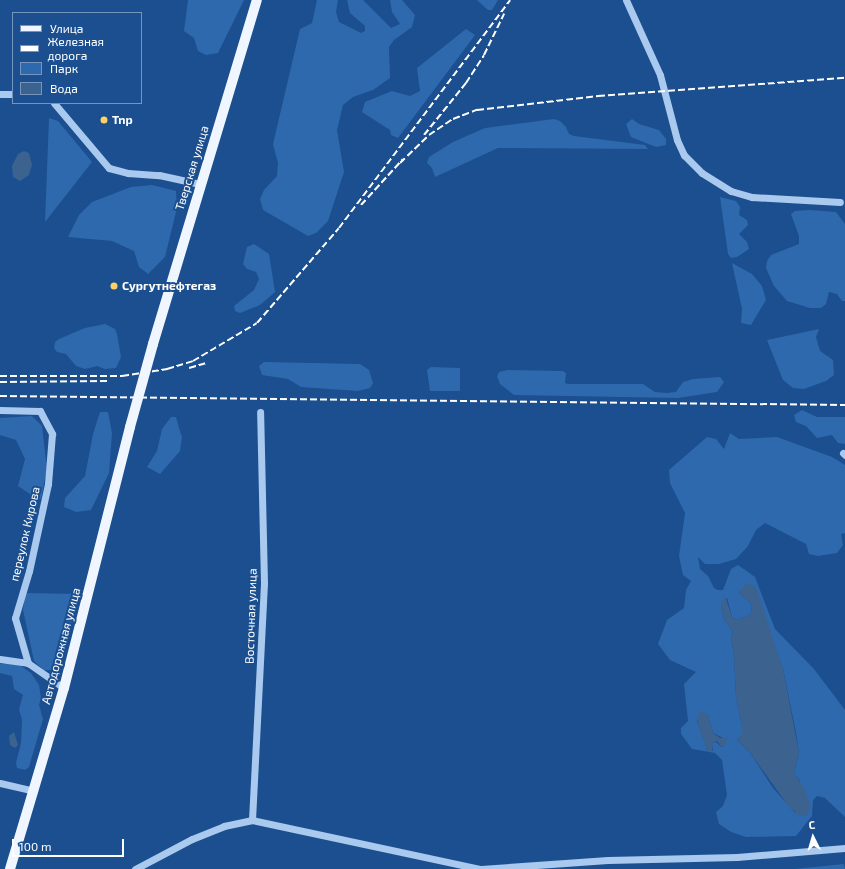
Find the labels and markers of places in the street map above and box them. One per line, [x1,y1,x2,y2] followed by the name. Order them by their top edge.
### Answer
[112,113,133,127] place label: Tnp
[99,115,109,125] marker: Tnp
[122,279,216,293] place label: Сургутнефтегаз
[109,281,119,291] marker: Сургутнефтегаз

